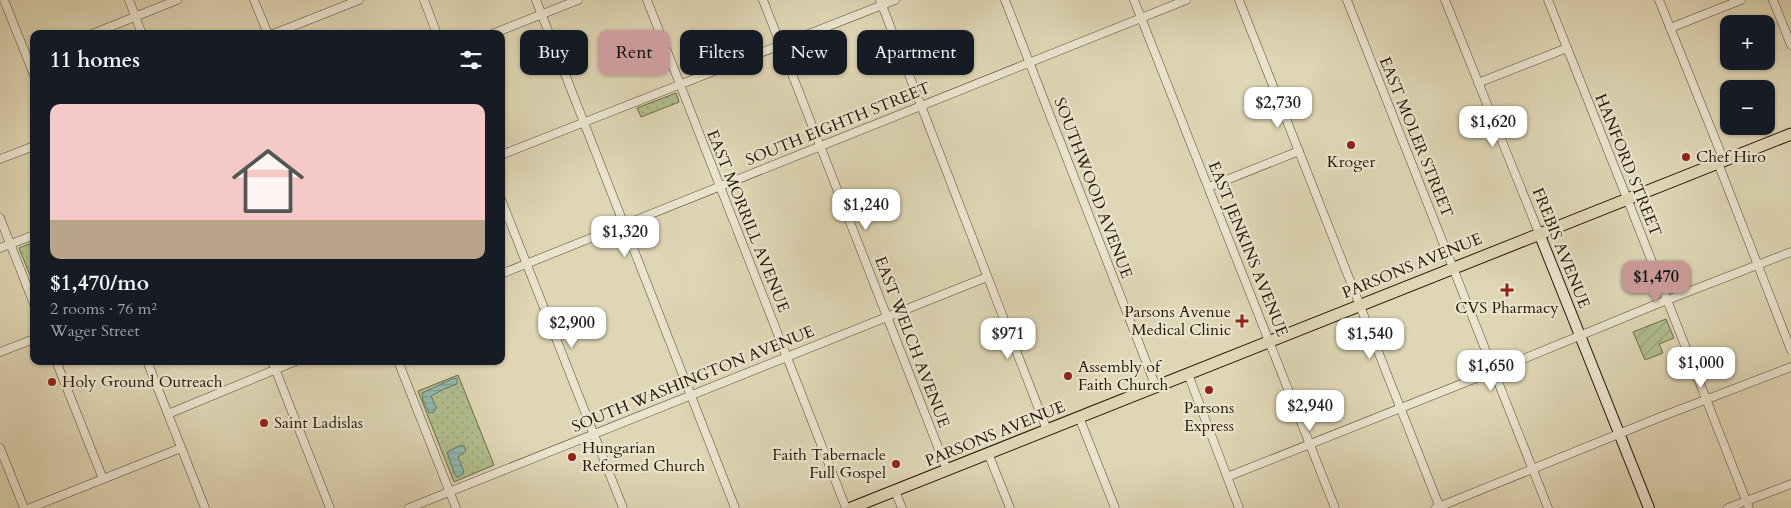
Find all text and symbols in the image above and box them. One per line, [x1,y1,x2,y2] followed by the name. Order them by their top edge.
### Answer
[1720,15,1775,135] map controls
[1720,15,1775,70] button: +
[520,30,588,75] chip: Buy
[598,30,670,75] chip: Rent
[680,30,763,75] chip: Filters
[773,30,847,75] chip: New
[857,30,974,75] chip: Apartment
[50,46,140,75] text: 11 homes
[457,46,485,74] icon: filters
[1374,53,1458,221] street label: EAST MOLER STREET
[742,77,934,171] street label: SOUTH EIGHTH STREET
[1720,80,1775,135] button: −
[1237,86,1319,129] pin: $2,730
[1589,90,1667,240] street label: HANFORD STREET
[1255,92,1301,114] text: $2,730
[1048,94,1138,282] street label: SOUTHWOOD AVENUE
[1452,106,1534,148] pin: $1,620
[1470,111,1516,133] text: $1,620
[701,126,795,316] street label: EAST MORRILL AVENUE
[223,136,313,226] icon: home
[1345,139,1357,151] marker: Kroger
[1696,146,1766,168] place label: Chef Hiro
[1327,151,1375,173] place label: Kroger
[1680,151,1692,163] marker: Chef Hiro
[1203,158,1293,340] street label: EAST JENKINS AVENUE
[1527,184,1595,312] street label: FREBIS AVENUE
[825,188,907,231] pin: $1,240
[843,194,889,216] text: $1,240
[584,216,666,258] pin: $1,320
[602,221,648,243] text: $1,320
[1339,228,1485,304] street label: PARSONS AVENUE
[869,253,955,431] street label: EAST WELCH AVENUE
[1615,260,1697,303] pin: $1,470
[1633,266,1679,288] text: $1,470
[50,269,149,298] text: $1,470/mo
[1501,284,1513,296] marker: CVS Pharmacy
[1455,297,1559,319] place label: CVS Pharmacy
[50,298,157,320] text: 2 rooms · 76 m²
[1124,301,1231,341] place label: Parsons Avenue Medical Clinic
[531,306,613,349] pin: $2,900
[549,312,595,334] text: $2,900
[1235,314,1249,328] marker: Parsons Avenue Medical Clinic
[978,318,1038,360] pin: $971
[1329,318,1411,360] pin: $1,540
[50,320,139,342] text: Wager Street
[569,320,818,438] street label: SOUTH WASHINGTON AVENUE
[992,323,1024,345] text: $971
[1347,323,1393,345] text: $1,540
[1660,346,1742,389] pin: $1,000
[1450,350,1532,392] pin: $1,650
[1678,352,1724,374] text: $1,000
[1468,355,1514,377] text: $1,650
[1078,356,1169,396] place label: Assembly of Faith Church
[1062,370,1074,382] marker: Assembly of Faith Church
[62,371,223,393] place label: Holy Ground Outreach
[46,376,58,388] marker: Holy Ground Outreach
[1203,384,1215,396] marker: Parsons Express
[1269,390,1351,432] pin: $2,940
[1287,395,1333,417] text: $2,940
[922,396,1068,472] street label: PARSONS AVENUE
[1184,397,1234,437] place label: Parsons Express
[274,412,363,434] place label: Saint Ladislas
[258,417,270,429] marker: Saint Ladislas
[582,437,705,477] place label: Hungarian Reformed Church
[772,444,886,484] place label: Faith Tabernacle Full Gospel
[566,451,578,463] marker: Hungarian Reformed Church
[890,458,902,470] marker: Faith Tabernacle Full Gospel

